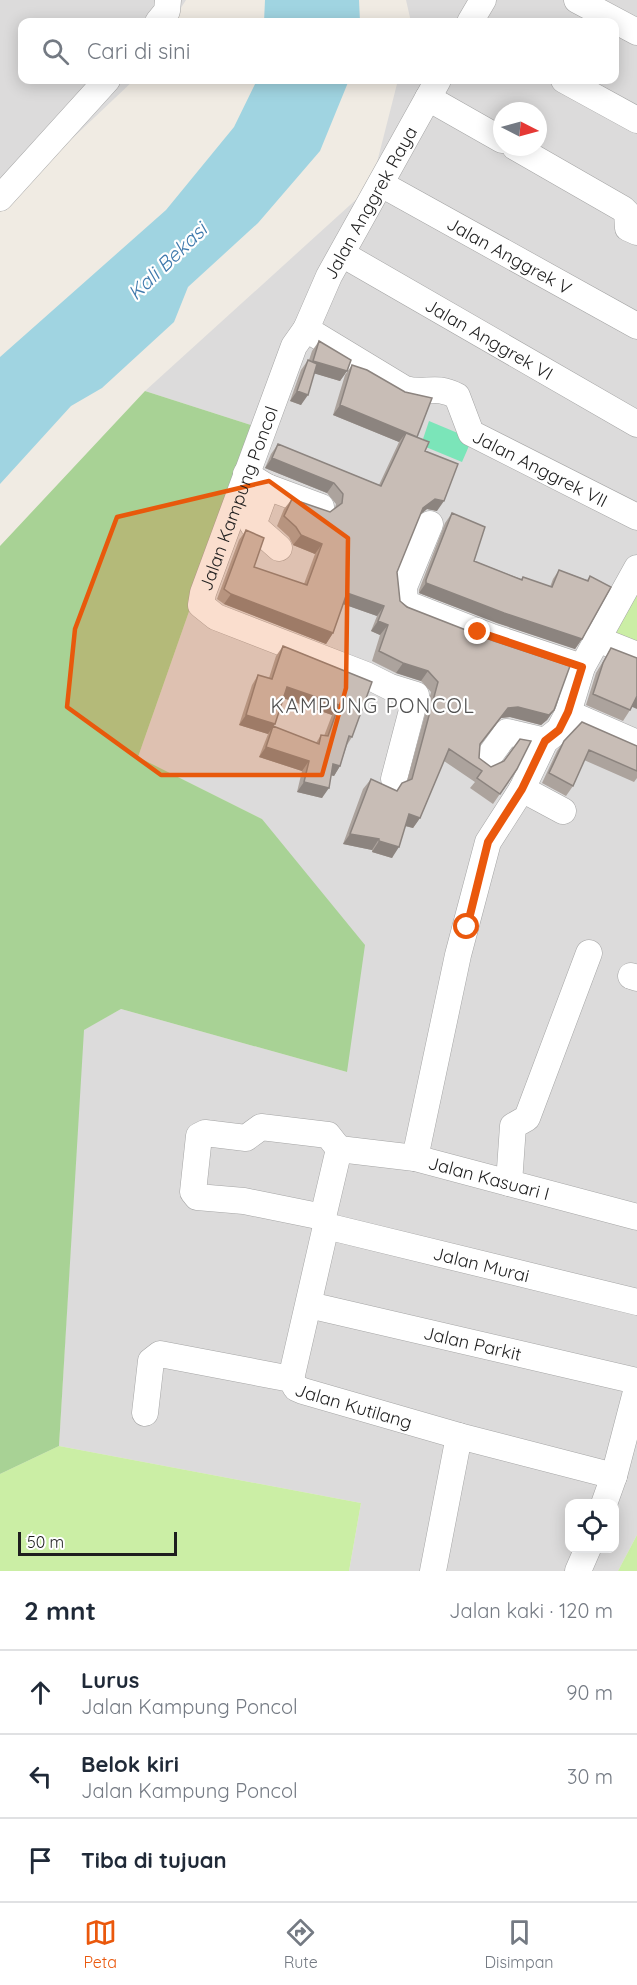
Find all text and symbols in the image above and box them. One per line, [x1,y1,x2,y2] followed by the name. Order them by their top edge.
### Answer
[18,18,619,84] search box
[39,35,72,68] icon: search
[87,37,190,65] text: Cari di sini
[493,102,547,156] north arrow
[318,122,422,283] street label: Jalan Anggrek Raya
[443,211,576,299] street label: Jalan Anggrek V
[122,215,214,305] water label: Kali Bekasi
[421,293,557,385] street label: Jalan Anggrek VI
[193,403,282,594] street label: Jalan Kampung Poncol
[469,424,612,512] street label: Jalan Anggrek VII
[464,618,490,644] route end
[271,693,475,718] district label: KAMPUNG PONCOL
[453,913,479,939] route start
[426,1151,552,1205] street label: Jalan Kasuari I
[431,1241,532,1287] street label: Jalan Murai
[421,1320,524,1365] street label: Jalan Parkit
[292,1378,415,1433] street label: Jalan Kutilang
[565,1499,619,1553] map controls
[565,1499,619,1553] button: locate
[18,1529,177,1556] scale bar
[27,1532,64,1552] text: 50 m
[24,1594,96,1627] text: 2 mnt
[449,1598,613,1623] text: Jalan kaki · 120 m
[81,1666,139,1694] text: Lurus
[24,1676,57,1709] icon: ahead
[566,1680,613,1705] text: 90 m
[81,1694,298,1719] text: Jalan Kampung Poncol
[81,1750,179,1778] text: Belok kiri
[24,1760,57,1793] icon: left
[567,1764,613,1789] text: 30 m
[81,1778,298,1803] text: Jalan Kampung Poncol
[24,1844,57,1877] icon: arrive
[81,1846,227,1874] text: Tiba di tujuan
[83,1916,117,1972] tab: Peta
[284,1916,318,1972] tab: Rute
[485,1916,554,1972] tab: Disimpan

